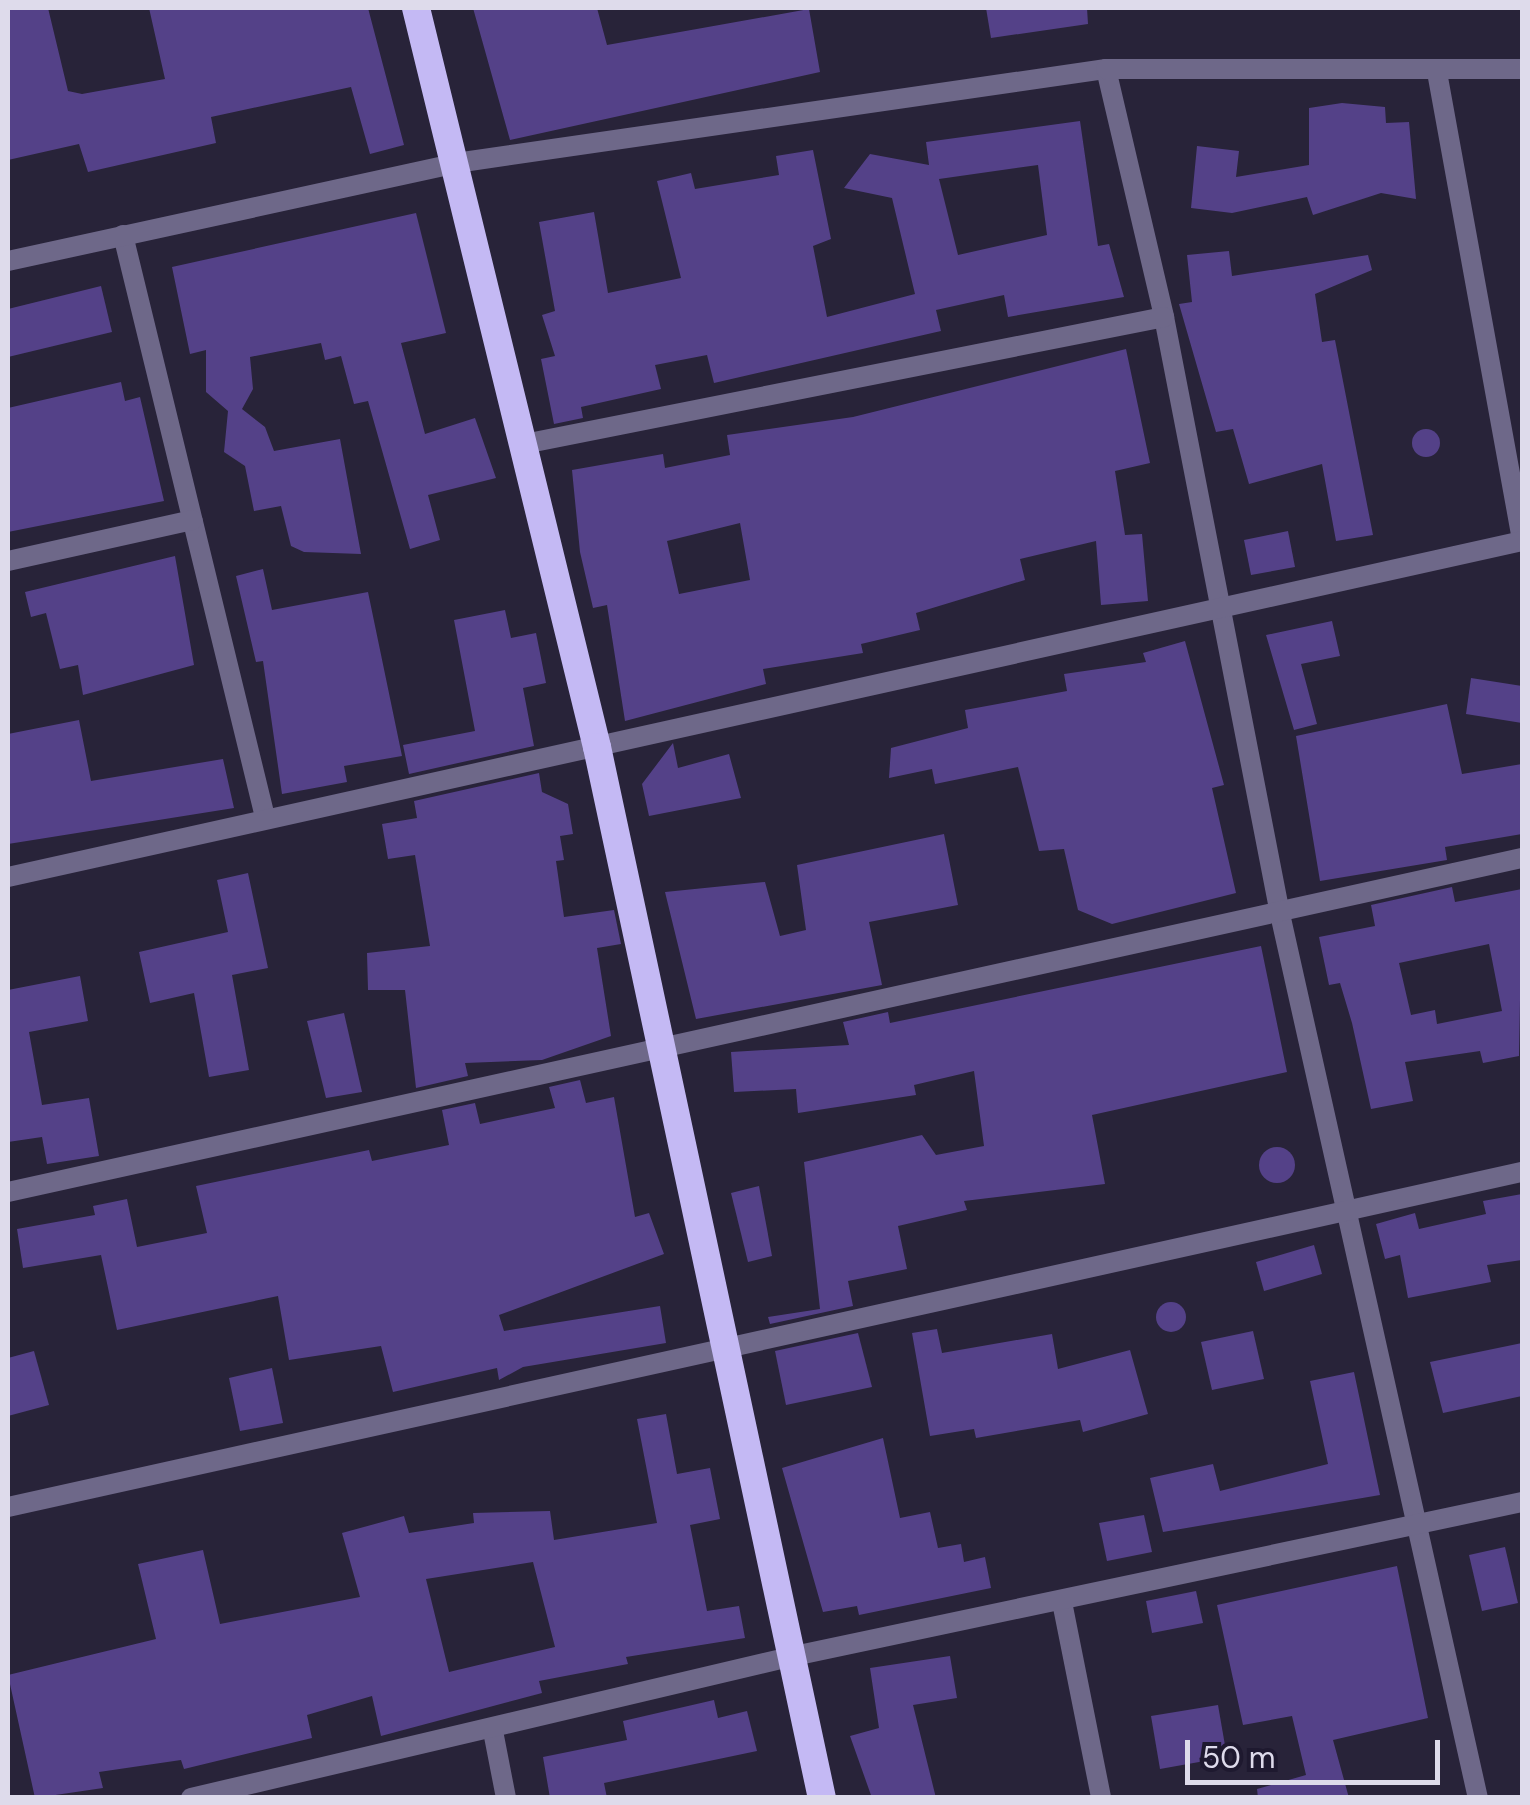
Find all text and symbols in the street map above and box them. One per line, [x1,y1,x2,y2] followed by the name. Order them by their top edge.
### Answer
[1190,1720,1445,1782] scale bar
[1202,1738,1276,1777] text: 50 m

